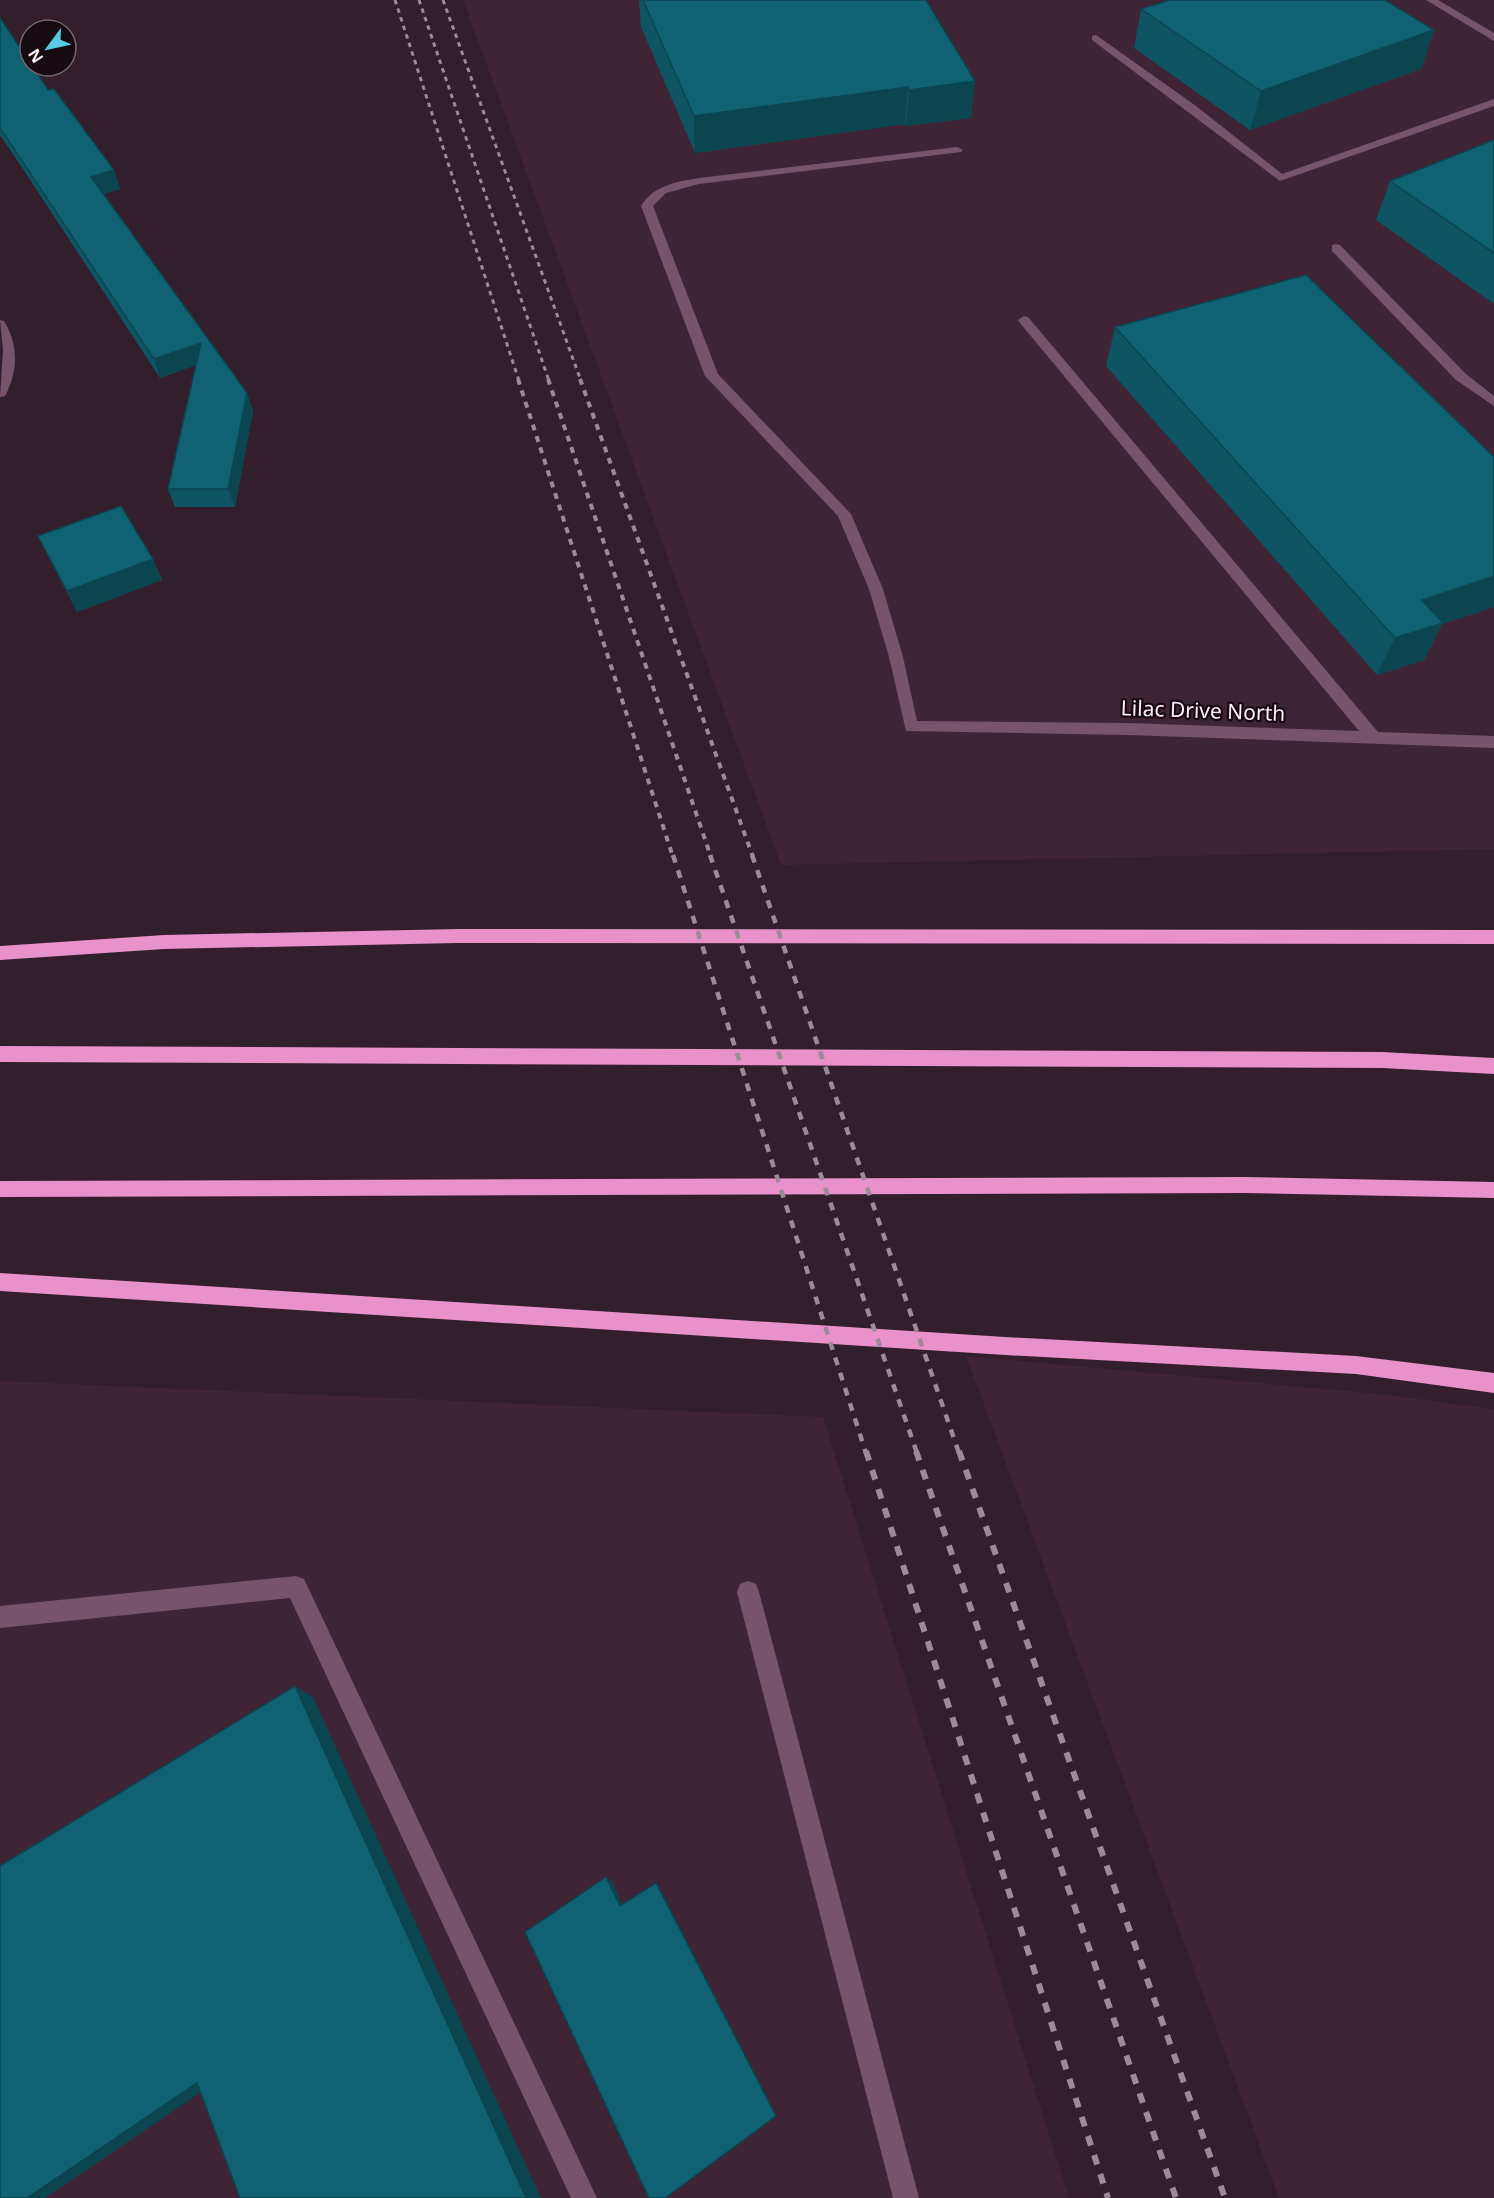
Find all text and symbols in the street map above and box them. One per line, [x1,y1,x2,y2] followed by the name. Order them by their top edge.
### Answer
[18,18,78,78] north arrow
[23,45,48,68] text: N
[1120,693,1286,727] street label: Lilac Drive North

